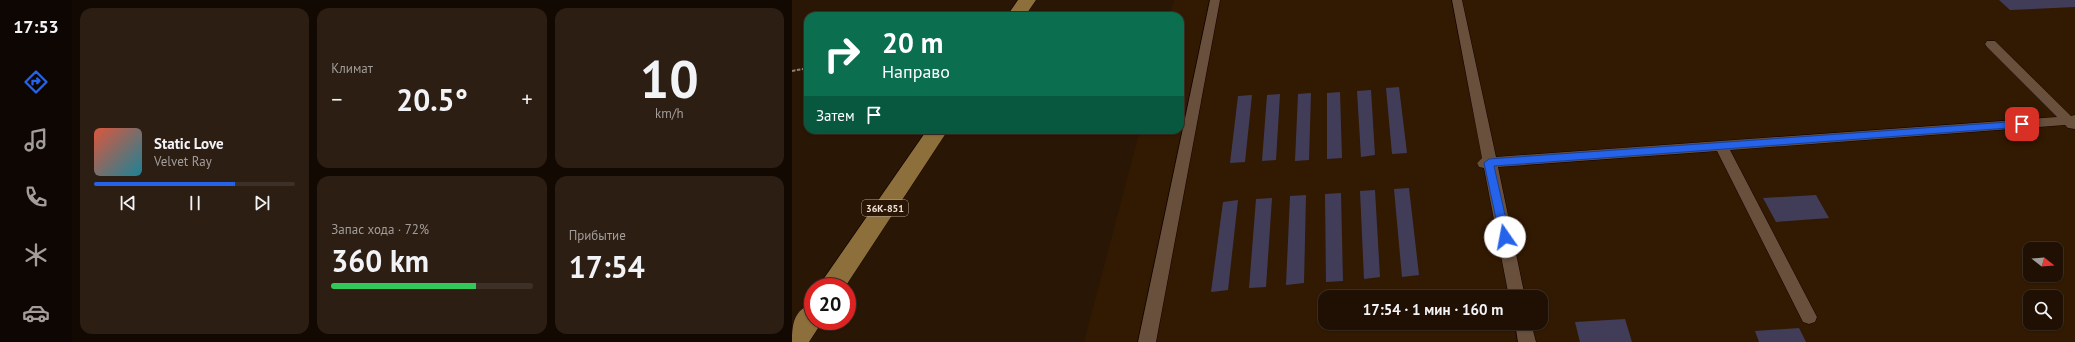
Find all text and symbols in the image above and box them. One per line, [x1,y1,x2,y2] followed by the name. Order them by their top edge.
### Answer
[13,15,59,38] text: 17:53
[882,24,943,61] text: 20 m
[816,28,868,80] icon: right
[640,45,699,112] text: 10
[331,60,373,77] text: Климат
[882,60,950,83] text: Направо
[22,68,50,96] icon: directions
[396,80,468,119] text: 20.5°
[331,85,342,113] text: −
[522,85,533,113] text: +
[863,104,885,126] icon: arrive
[655,105,684,122] text: km/h
[816,106,855,125] text: Затем
[2005,107,2039,141] pin
[2011,113,2033,135] icon: arrive
[22,126,50,154] icon: music
[154,134,224,153] text: Static Love
[154,153,212,170] text: Velvet Ray
[22,183,50,211] icon: phone
[117,192,139,214] icon: previous
[184,192,206,214] icon: pause
[251,192,273,214] icon: next
[862,200,908,216] road number: 36К-851
[1484,216,1526,258] position arrow
[331,221,429,238] text: Запас хода · 72%
[569,227,626,244] text: Прибытие
[22,241,50,269] icon: climate
[331,241,429,280] text: 360 km
[2023,242,2063,282] north arrow
[2023,242,2063,330] map controls
[569,247,645,286] text: 17:54
[804,278,856,330] speed limit sign: 20
[2023,290,2063,330] button: search
[22,299,50,327] icon: car
[1363,300,1503,319] text: 17:54 · 1 мин · 160 m

